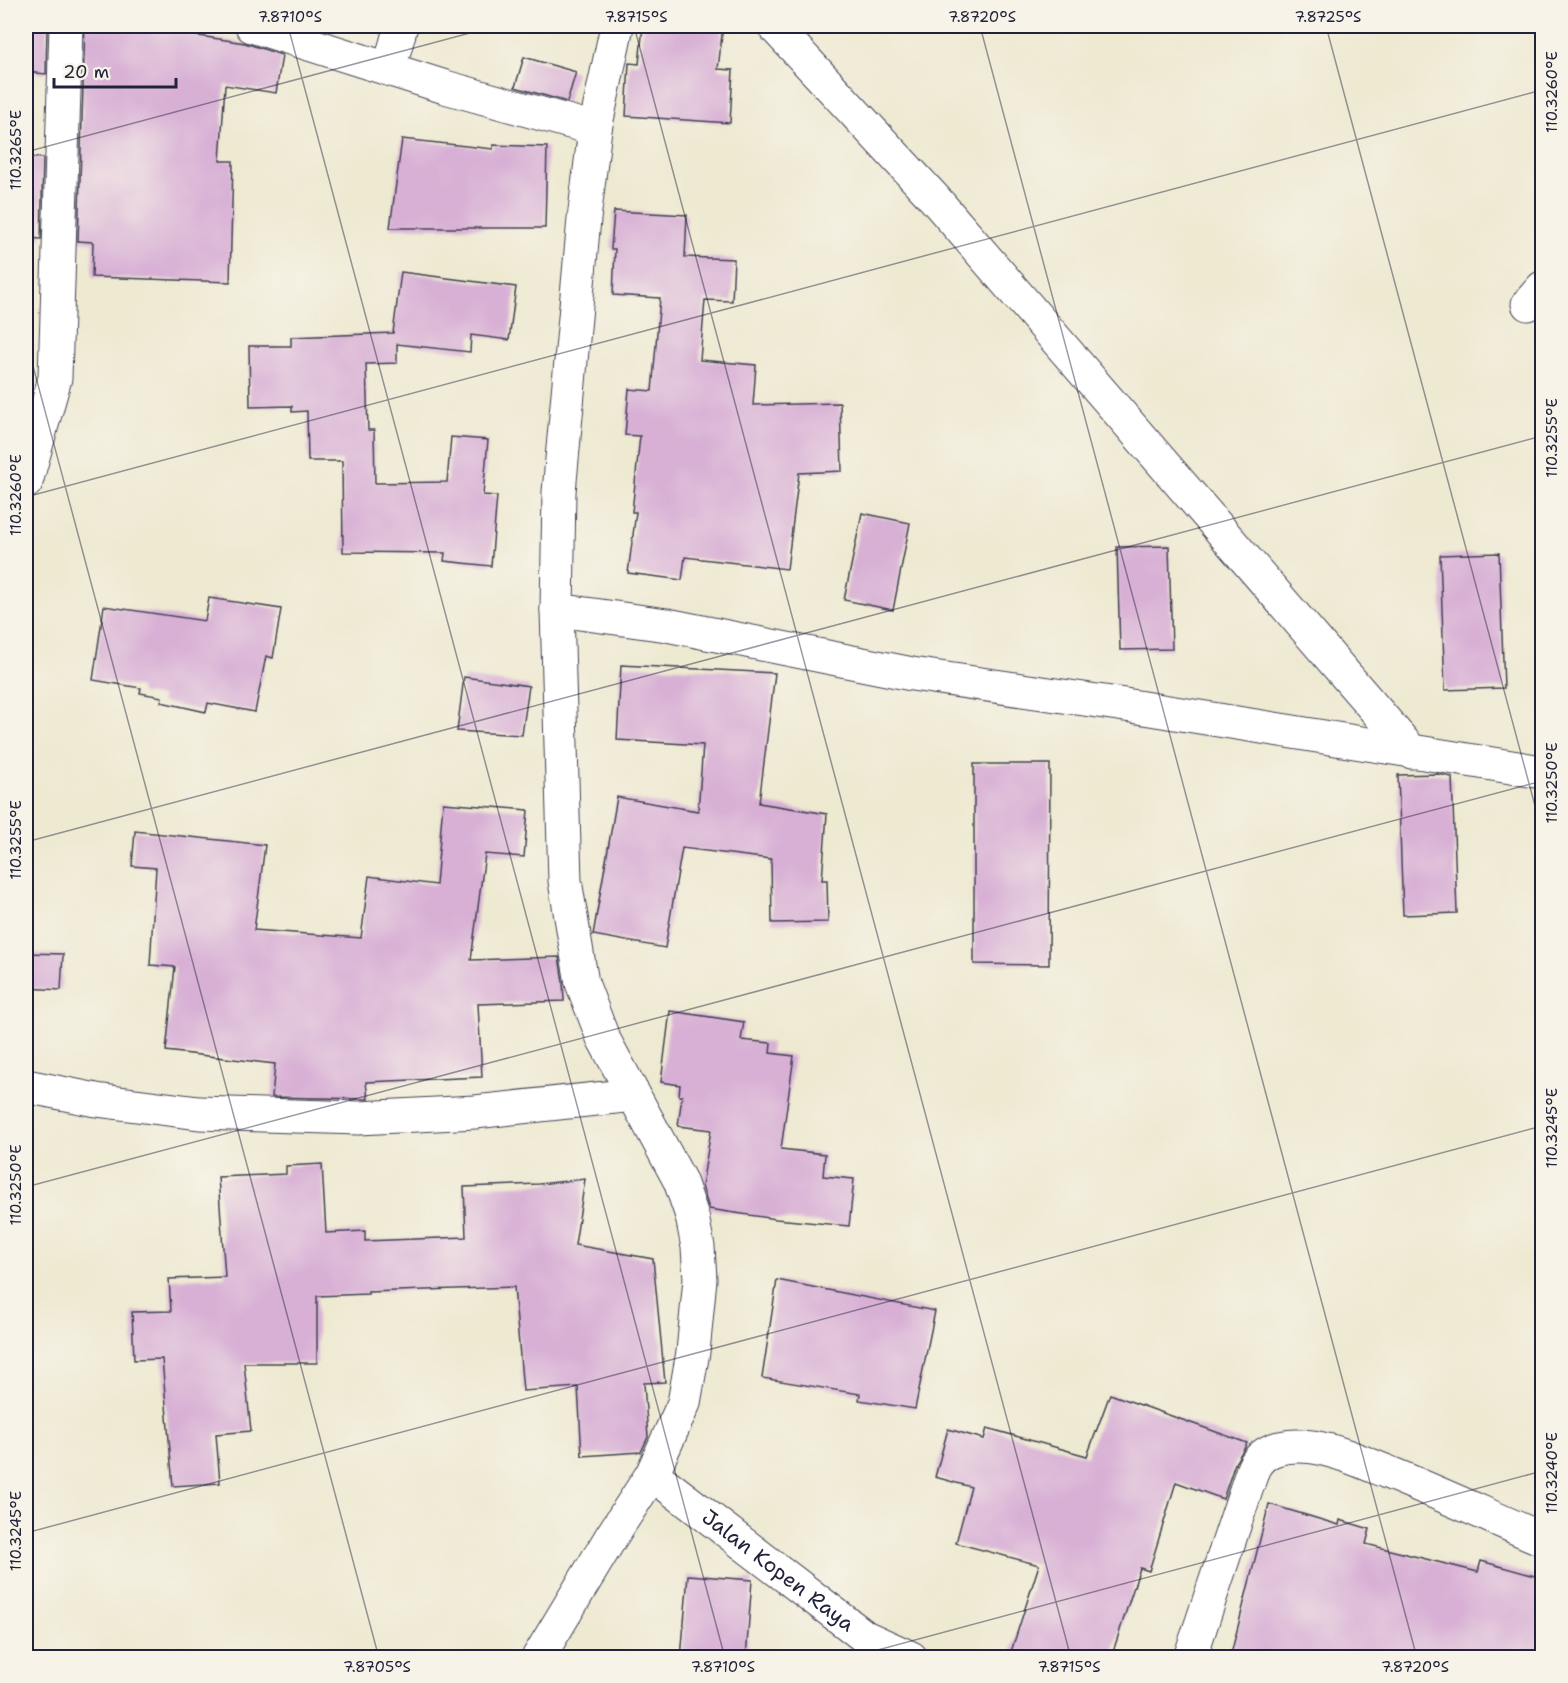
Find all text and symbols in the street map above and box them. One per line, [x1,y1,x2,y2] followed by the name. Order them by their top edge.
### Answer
[258,7,322,27] text: 7.8710°S
[604,7,668,27] text: 7.8715°S
[948,7,1016,27] text: 7.8720°S
[1295,7,1361,27] text: 7.8725°S
[54,51,176,89] scale bar
[1542,51,1562,133] text: 110.3260°E
[63,60,109,84] text: 20 m
[6,110,26,190] text: 110.3265°E
[1542,398,1562,478] text: 110.3255°E
[6,454,26,536] text: 110.3260°E
[1542,742,1562,824] text: 110.3250°E
[6,800,26,880] text: 110.3255°E
[1542,1088,1562,1168] text: 110.3245°E
[6,1144,26,1226] text: 110.3250°E
[1542,1432,1562,1514] text: 110.3240°E
[6,1491,26,1571] text: 110.3245°E
[696,1503,860,1638] street label: Jalan Kopen Raya
[343,1657,411,1677] text: 7.8705°S
[691,1657,755,1677] text: 7.8710°S
[1037,1657,1101,1677] text: 7.8715°S
[1381,1657,1449,1677] text: 7.8720°S

